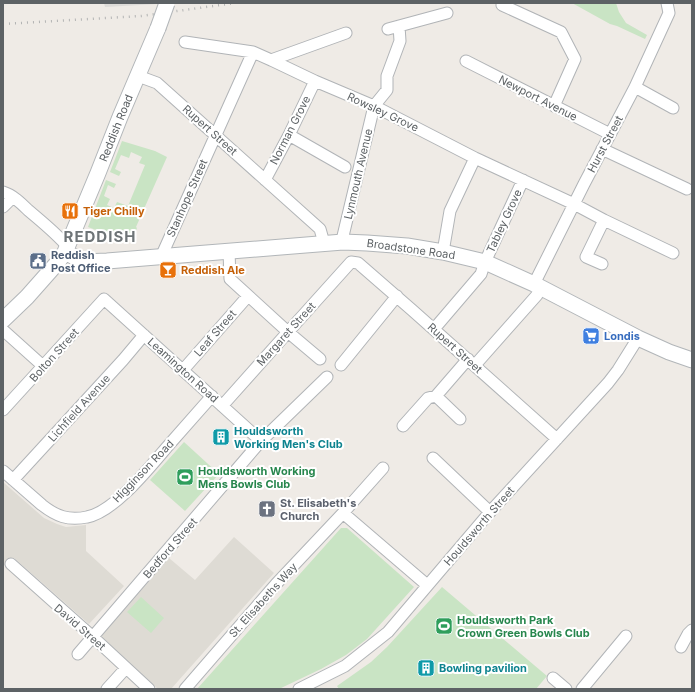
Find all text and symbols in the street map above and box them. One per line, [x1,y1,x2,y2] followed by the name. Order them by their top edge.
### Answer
[496,72,580,124] street label: Newport Avenue
[345,89,421,135] street label: Rowsley Grove
[96,92,136,164] street label: Reddish Road
[267,93,313,167] street label: Norman Grove
[180,102,241,158] street label: Rupert Street
[584,113,626,175] street label: Hurst Street
[341,127,375,221] street label: Lynmouth Avenue
[164,157,211,239] street label: Stanhope Street
[483,187,525,255] street label: Tabley Grove
[60,201,80,221] restaurant icon: Tiger Chilly
[83,204,145,218] place label: Tiger Chilly
[64,227,136,246] district label: REDDISH
[366,236,456,262] street label: Broadstone Road
[51,248,111,275] place label: Reddish Post Office
[28,251,48,271] public building icon: Reddish Post Office
[158,260,178,280] bar icon: Reddish Ale
[181,263,245,277] place label: Reddish Ale
[254,299,319,369] street label: Margaret Street
[191,307,239,359] street label: Leaf Street
[425,320,486,376] street label: Rupert Street
[26,325,82,385] street label: Bolton Street
[581,326,601,346] supermarket icon: Londis
[604,329,640,343] place label: Londis
[145,334,221,406] street label: Leamington Road
[45,371,113,445] street label: Lichfield Avenue
[234,424,343,451] place label: Houldsworth Working Men's Club
[211,427,231,447] building icon: Houldsworth Working Men's Club
[109,437,177,505] street label: Higginson Road
[198,464,316,491] place label: Houldsworth Working Mens Bowls Club
[175,467,195,487] sports icon: Houldsworth Working Mens Bowls Club
[441,483,517,568] street label: Houldsworth Street
[280,496,356,523] place label: St. Elisabeth's Church
[257,499,277,519] church icon: St. Elisabeth's Church
[140,515,200,581] street label: Bedford Street
[226,560,300,640] street label: St. Elisabeths Way
[51,601,109,653] street label: David Street
[457,613,590,640] place label: Houldsworth Park Crown Green Bowls Club
[434,616,454,636] sports icon: Houldsworth Park Crown Green Bowls Club
[416,658,436,678] building icon: Bowling pavilion
[439,661,527,675] place label: Bowling pavilion

